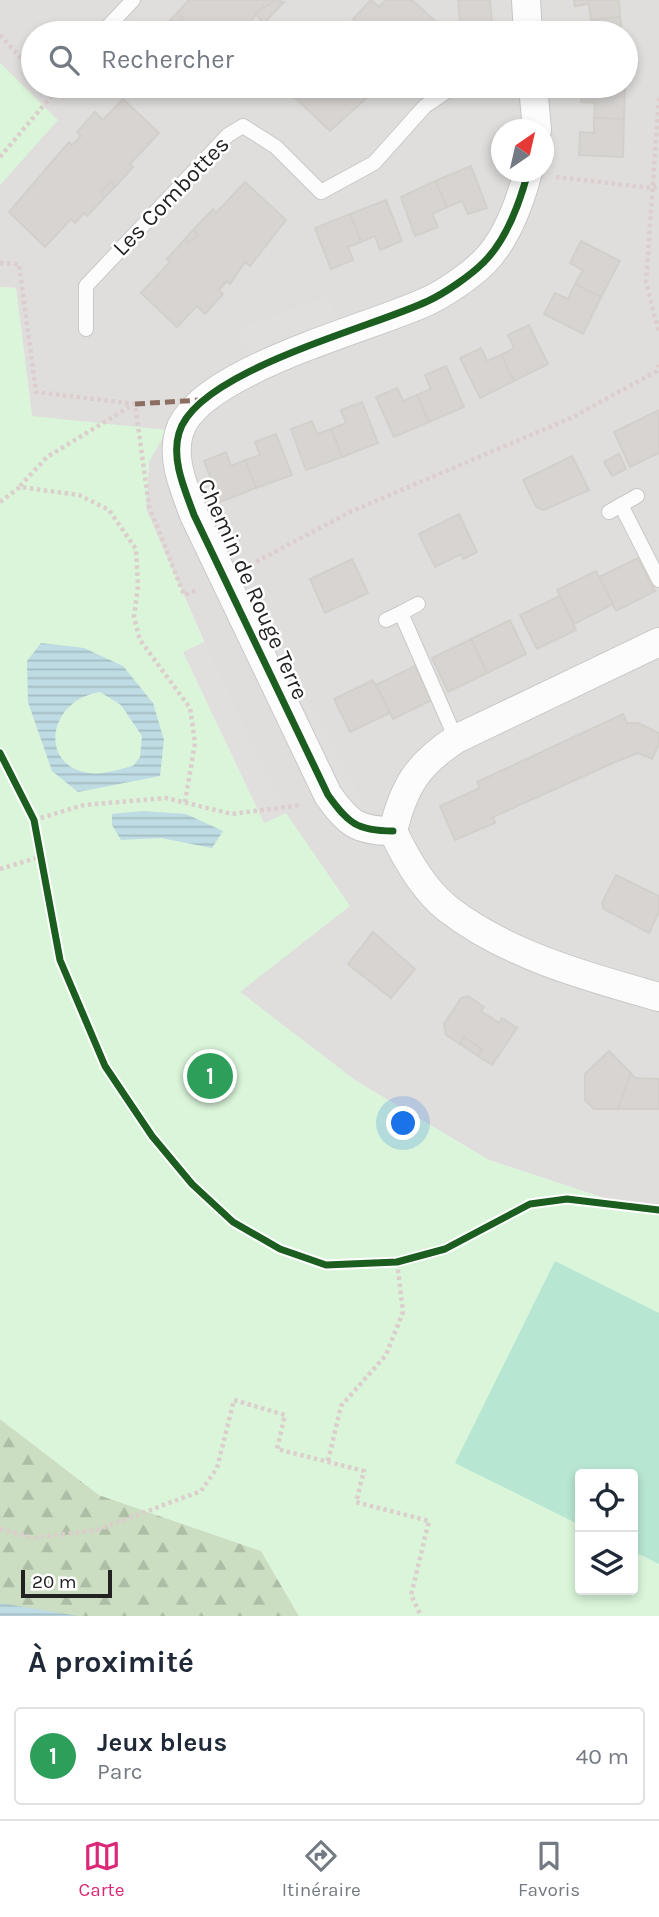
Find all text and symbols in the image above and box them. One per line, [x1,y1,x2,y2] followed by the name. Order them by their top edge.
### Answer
[21,21,638,98] search box
[45,41,83,79] icon: search
[101,44,234,75] text: Rechercher
[491,119,554,182] north arrow
[107,131,235,261] street label: Les Combottes
[192,474,314,704] street label: Chemin de Rouge Terre
[187,1050,233,1102] pin: 1
[386,1106,420,1140] your location
[575,1469,638,1595] map controls
[575,1469,638,1532] button: locate
[575,1532,638,1595] button: layers
[21,1567,112,1599] scale bar
[32,1571,77,1593] text: 20 m
[28,1644,194,1680] text: À proximité
[97,1727,227,1758] text: Jeux bleus
[49,1743,57,1770] text: 1
[576,1743,629,1770] text: 40 m
[97,1758,143,1785] text: Parc
[79,1837,125,1901] tab: Carte
[282,1837,361,1901] tab: Itinéraire
[518,1837,580,1901] tab: Favoris

